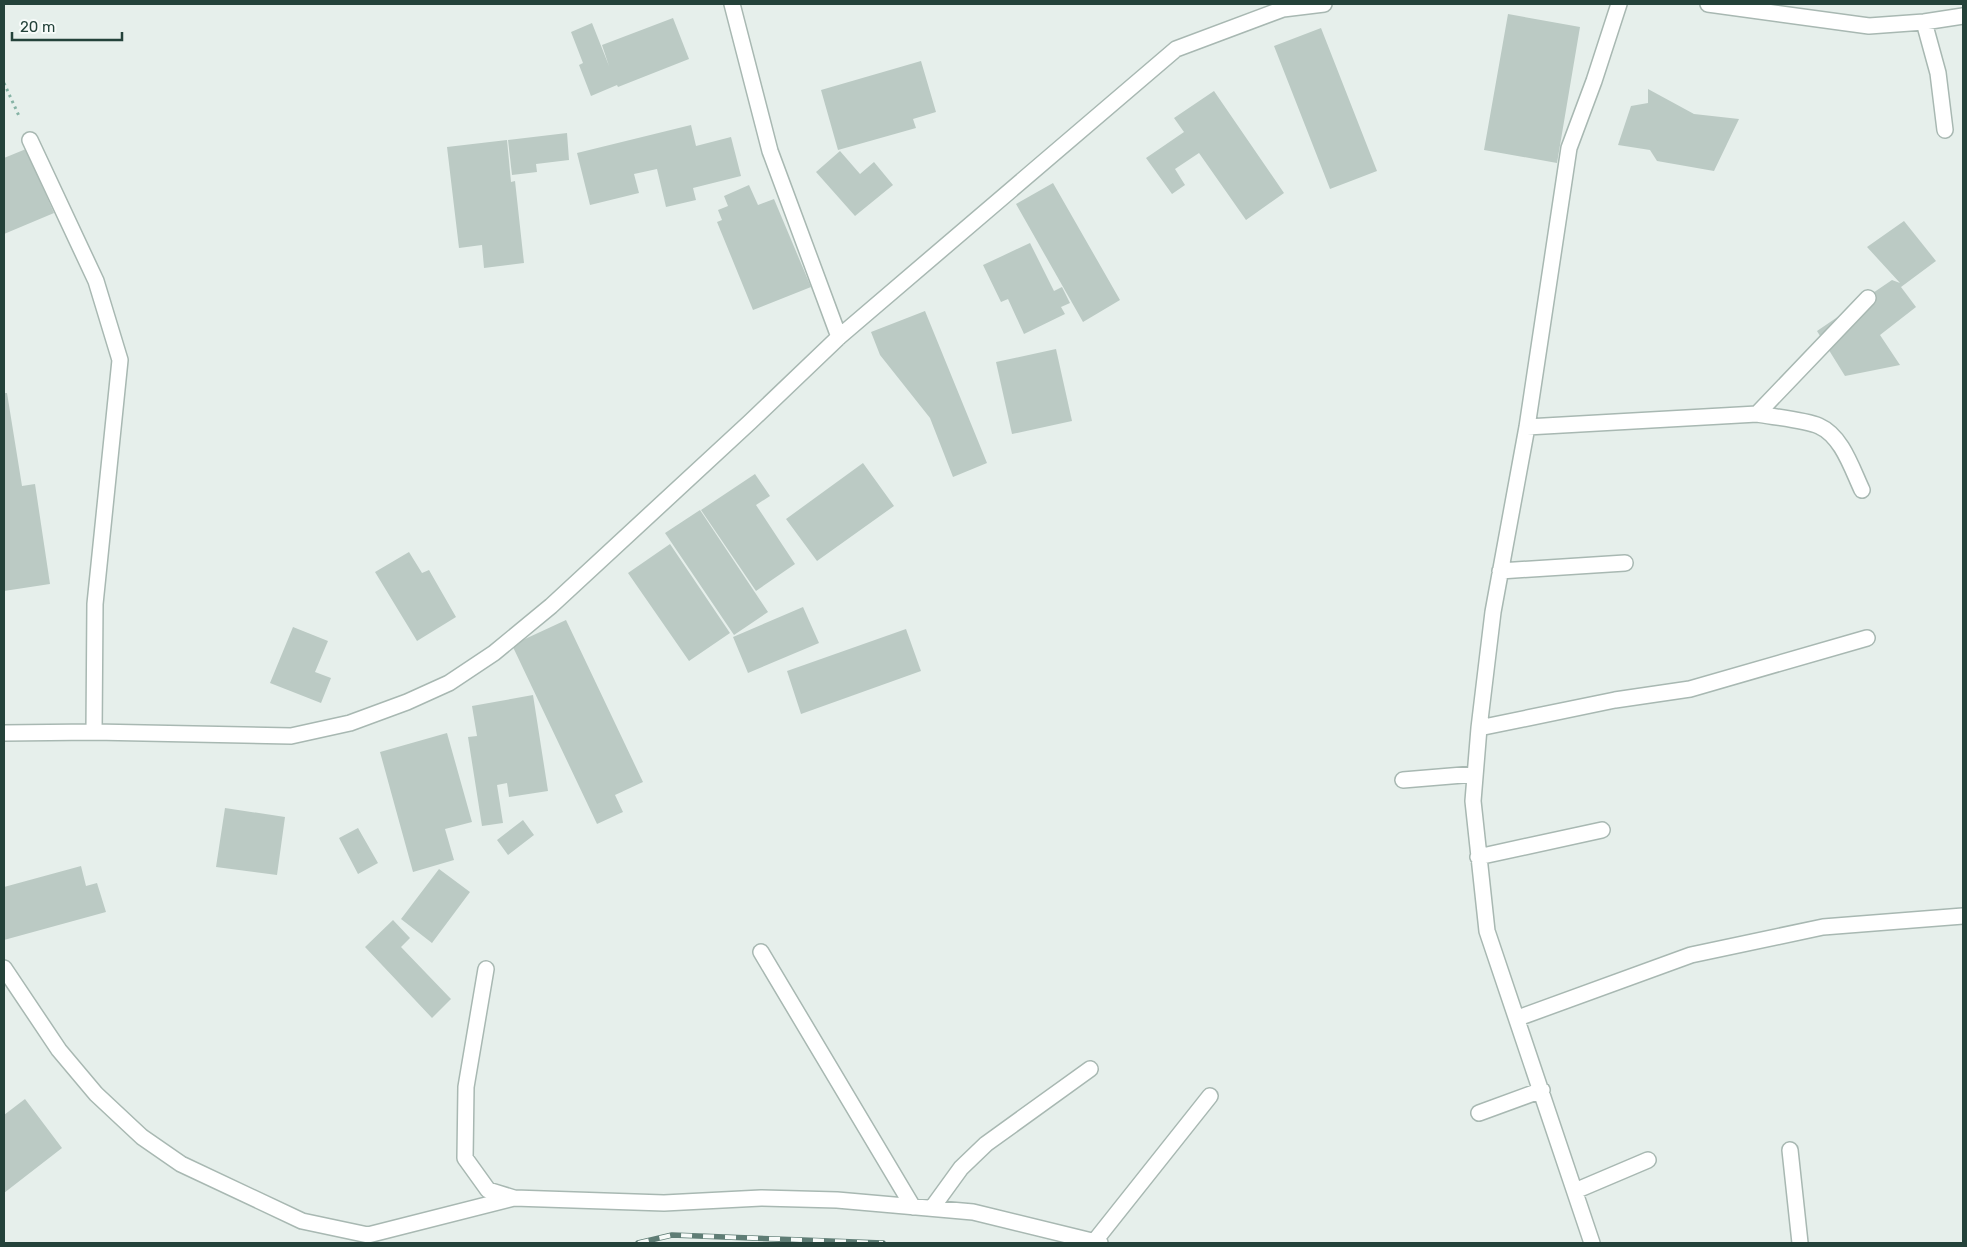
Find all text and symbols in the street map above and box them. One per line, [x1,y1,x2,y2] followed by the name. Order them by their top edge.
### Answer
[12,10,122,42] scale bar
[20,18,55,36] text: 20 m

